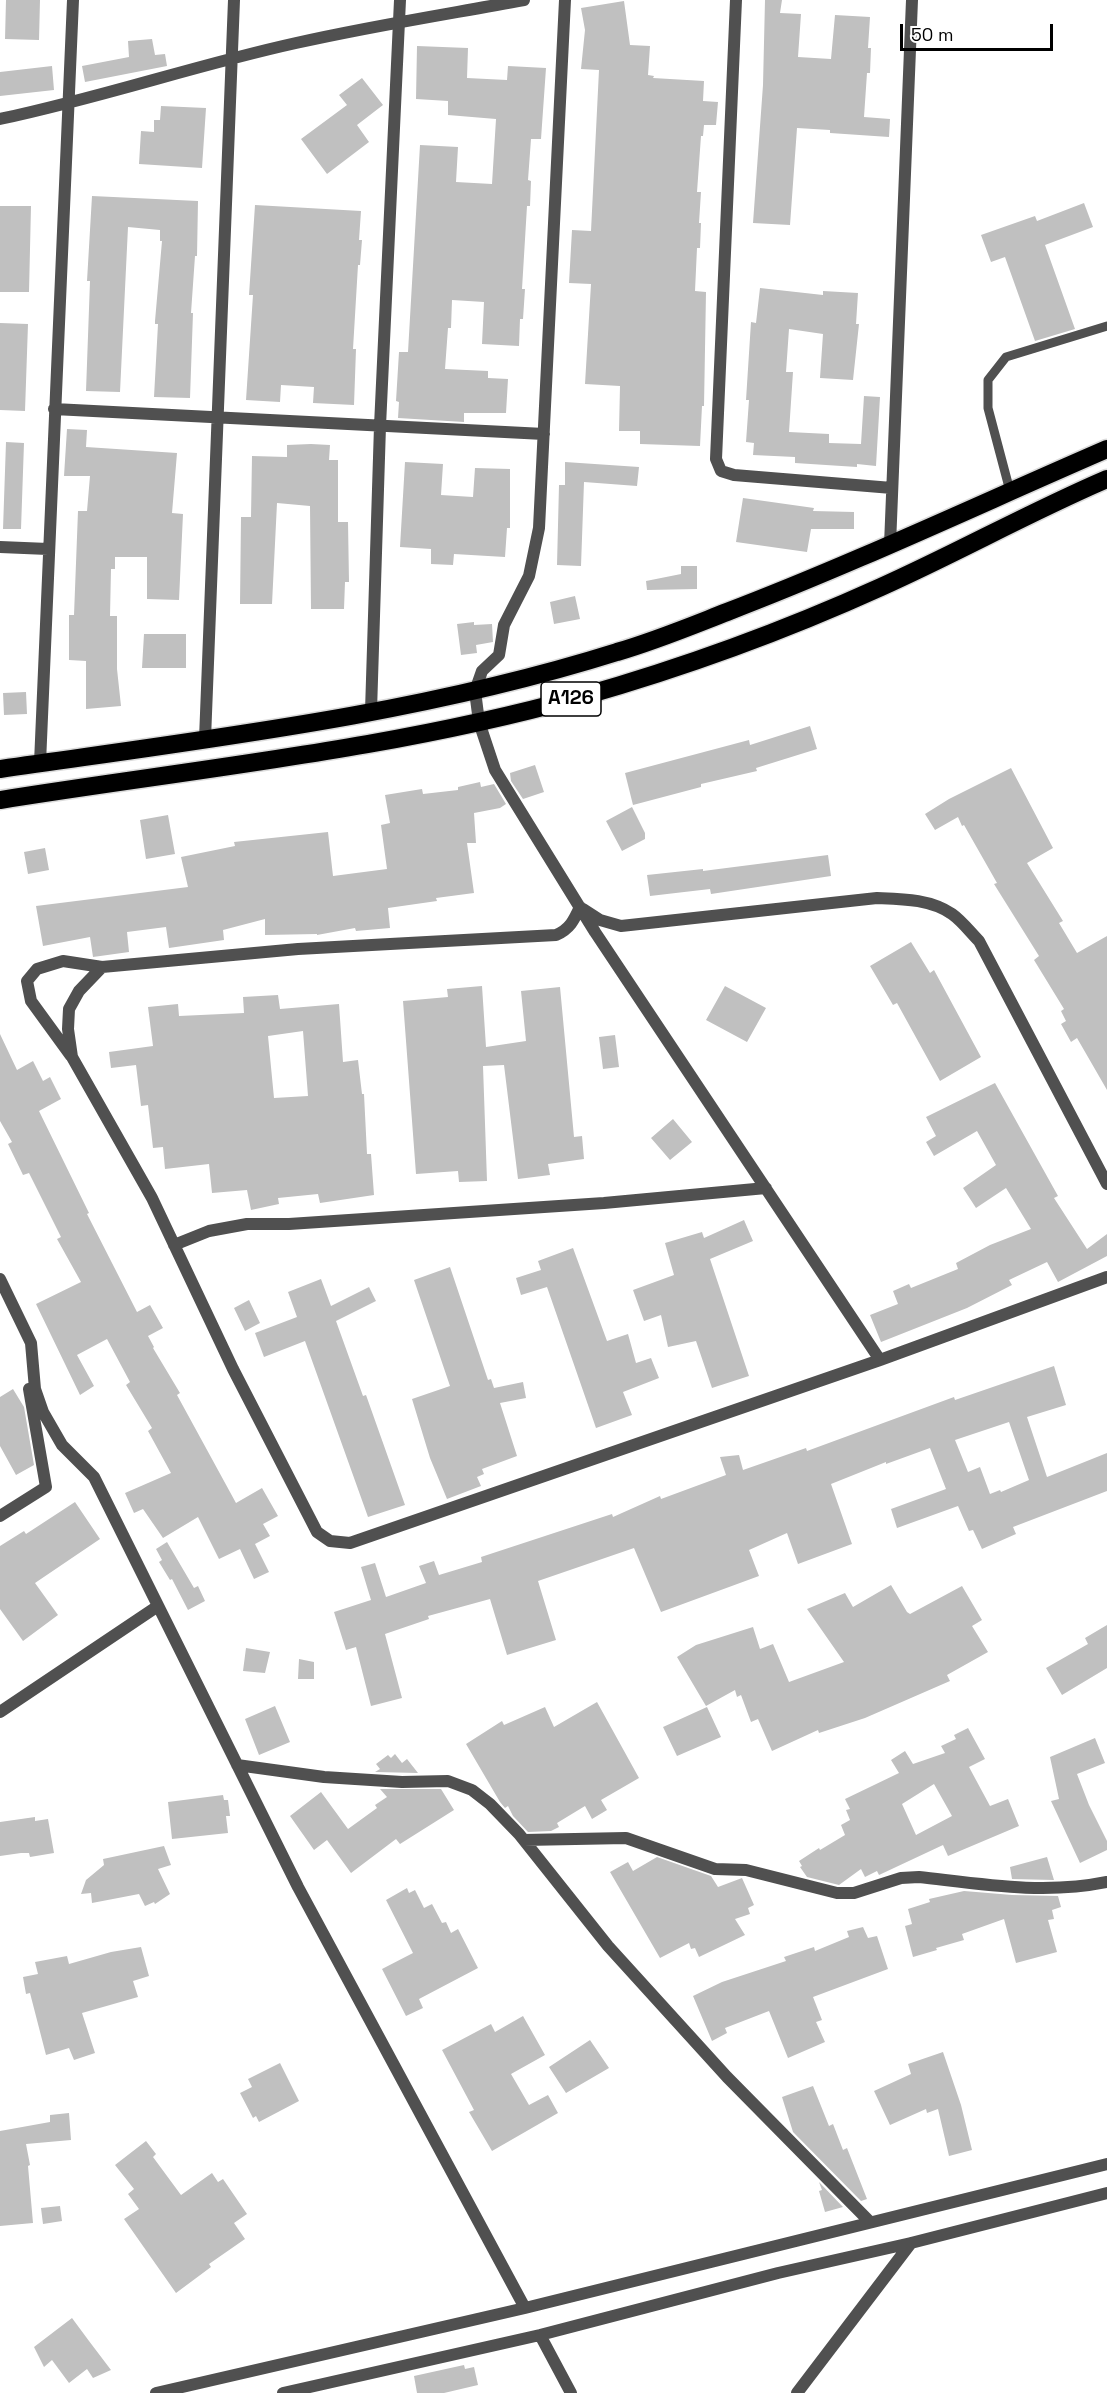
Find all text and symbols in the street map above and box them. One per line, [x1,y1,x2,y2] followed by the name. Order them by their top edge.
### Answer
[903,12,1056,50] scale bar
[911,23,953,46] text: 50 m
[541,682,601,716] road number: A126

